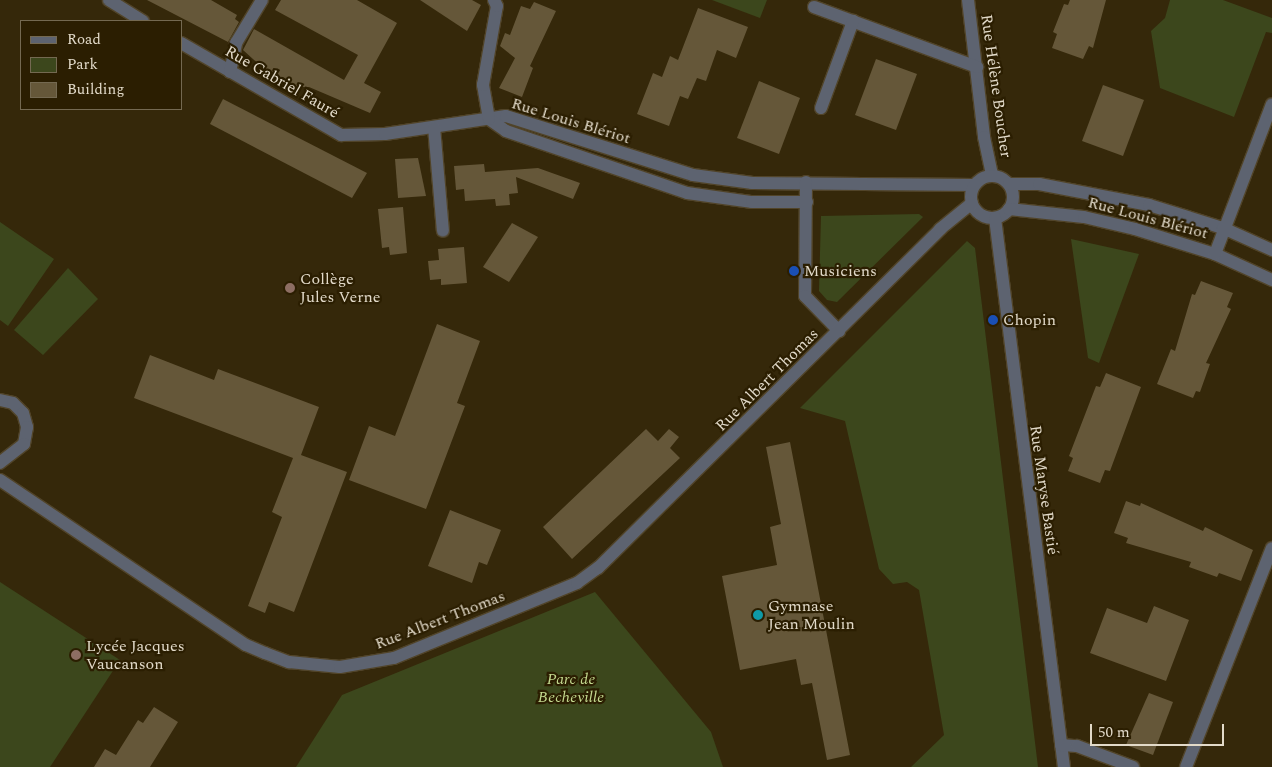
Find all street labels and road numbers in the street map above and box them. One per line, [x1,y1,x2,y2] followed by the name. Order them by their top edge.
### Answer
[976,13,1016,159] street label: Rue Hélène Boucher
[222,42,342,122] street label: Rue Gabriel Fauré
[509,94,633,148] street label: Rue Louis Blériot
[1086,193,1210,243] street label: Rue Louis Blériot
[711,324,823,436] street label: Rue Albert Thomas
[1025,424,1063,556] street label: Rue Maryse Bastié
[372,586,508,654] street label: Rue Albert Thomas

